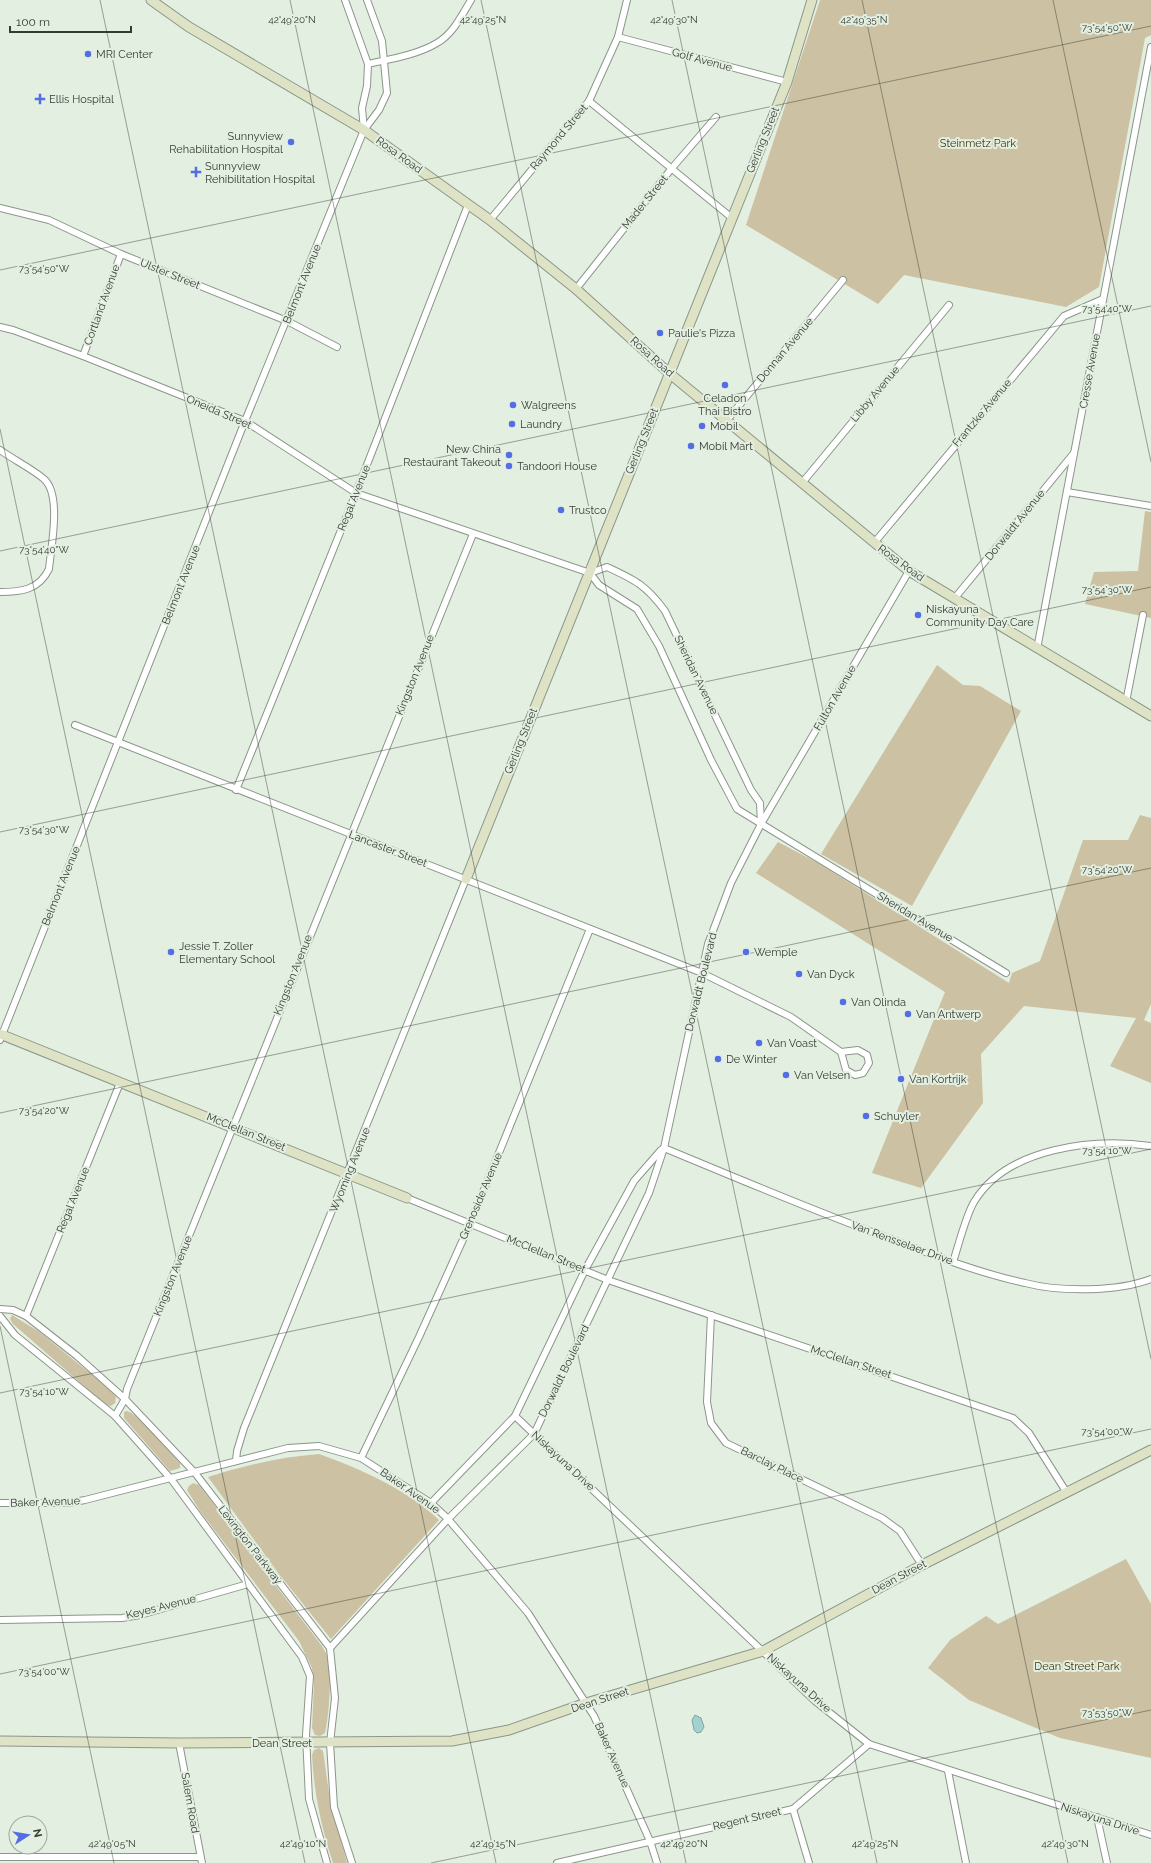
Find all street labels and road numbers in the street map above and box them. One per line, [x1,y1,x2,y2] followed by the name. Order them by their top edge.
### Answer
[670,46,734,74] street label: Golf Avenue
[528,101,591,173] street label: Raymond Street
[744,105,782,175] street label: Gerling Street
[373,134,425,176] street label: Rosa Road
[619,172,671,232] street label: Mader Street
[280,242,324,326] street label: Belmont Avenue
[138,256,202,292] street label: Ulster Street
[81,262,123,347] street label: Cortland Avenue
[754,314,816,385] street label: Donnan Avenue
[1077,332,1103,409] street label: Cresse Avenue
[628,334,677,380] street label: Rosa Road
[848,363,902,425] street label: Libby Avenue
[950,376,1014,450] street label: Frantzke Avenue
[184,392,254,432] street label: Oneida Street
[623,406,661,476] street label: Gerling Street
[335,463,373,533] street label: Regal Avenue
[982,486,1048,563] street label: Dorwaldt Avenue
[875,542,927,584] street label: Rosa Road
[159,543,203,627] street label: Belmont Avenue
[393,632,437,717] street label: Kingston Avenue
[671,633,721,717] street label: Sheridan Avenue
[811,663,859,733] street label: Fulton Avenue
[502,706,540,776] street label: Gerling Street
[347,828,429,870] street label: Lancaster Street
[39,844,83,928] street label: Belmont Avenue
[875,889,956,945] street label: Sheridan Avenue
[682,931,720,1033] street label: Dorwaldt Boulevard
[271,932,315,1017] street label: Kingston Avenue
[205,1110,288,1154] street label: McClellan Street
[327,1125,373,1214] street label: Wyoming Avenue
[457,1150,505,1241] street label: Grenoside Avenue
[54,1165,92,1235] street label: Regal Avenue
[849,1219,955,1268] street label: Van Rensselaer Drive
[505,1232,588,1276] street label: McClellan Street
[151,1233,195,1318] street label: Kingston Avenue
[536,1322,592,1419] street label: Dorwaldt Boulevard
[809,1343,893,1381] street label: McClellan Street
[529,1428,598,1494] street label: Niskayuna Drive
[738,1444,806,1486] street label: Barclay Place
[378,1466,443,1517] street label: Baker Avenue
[10,1494,81,1510] street label: Baker Avenue
[215,1503,285,1587] street label: Lexington Parkway
[869,1557,929,1597] street label: Dean Street
[125,1592,198,1622] street label: Keyes Avenue
[764,1651,834,1716] street label: Niskayuna Drive
[569,1684,631,1715] street label: Dean Street
[592,1720,632,1790] street label: Baker Avenue
[252,1737,312,1750] street label: Dean Street
[178,1772,202,1835] street label: Salem Road
[1059,1800,1141,1838] street label: Niskayuna Drive
[711,1805,783,1833] street label: Regent Street

